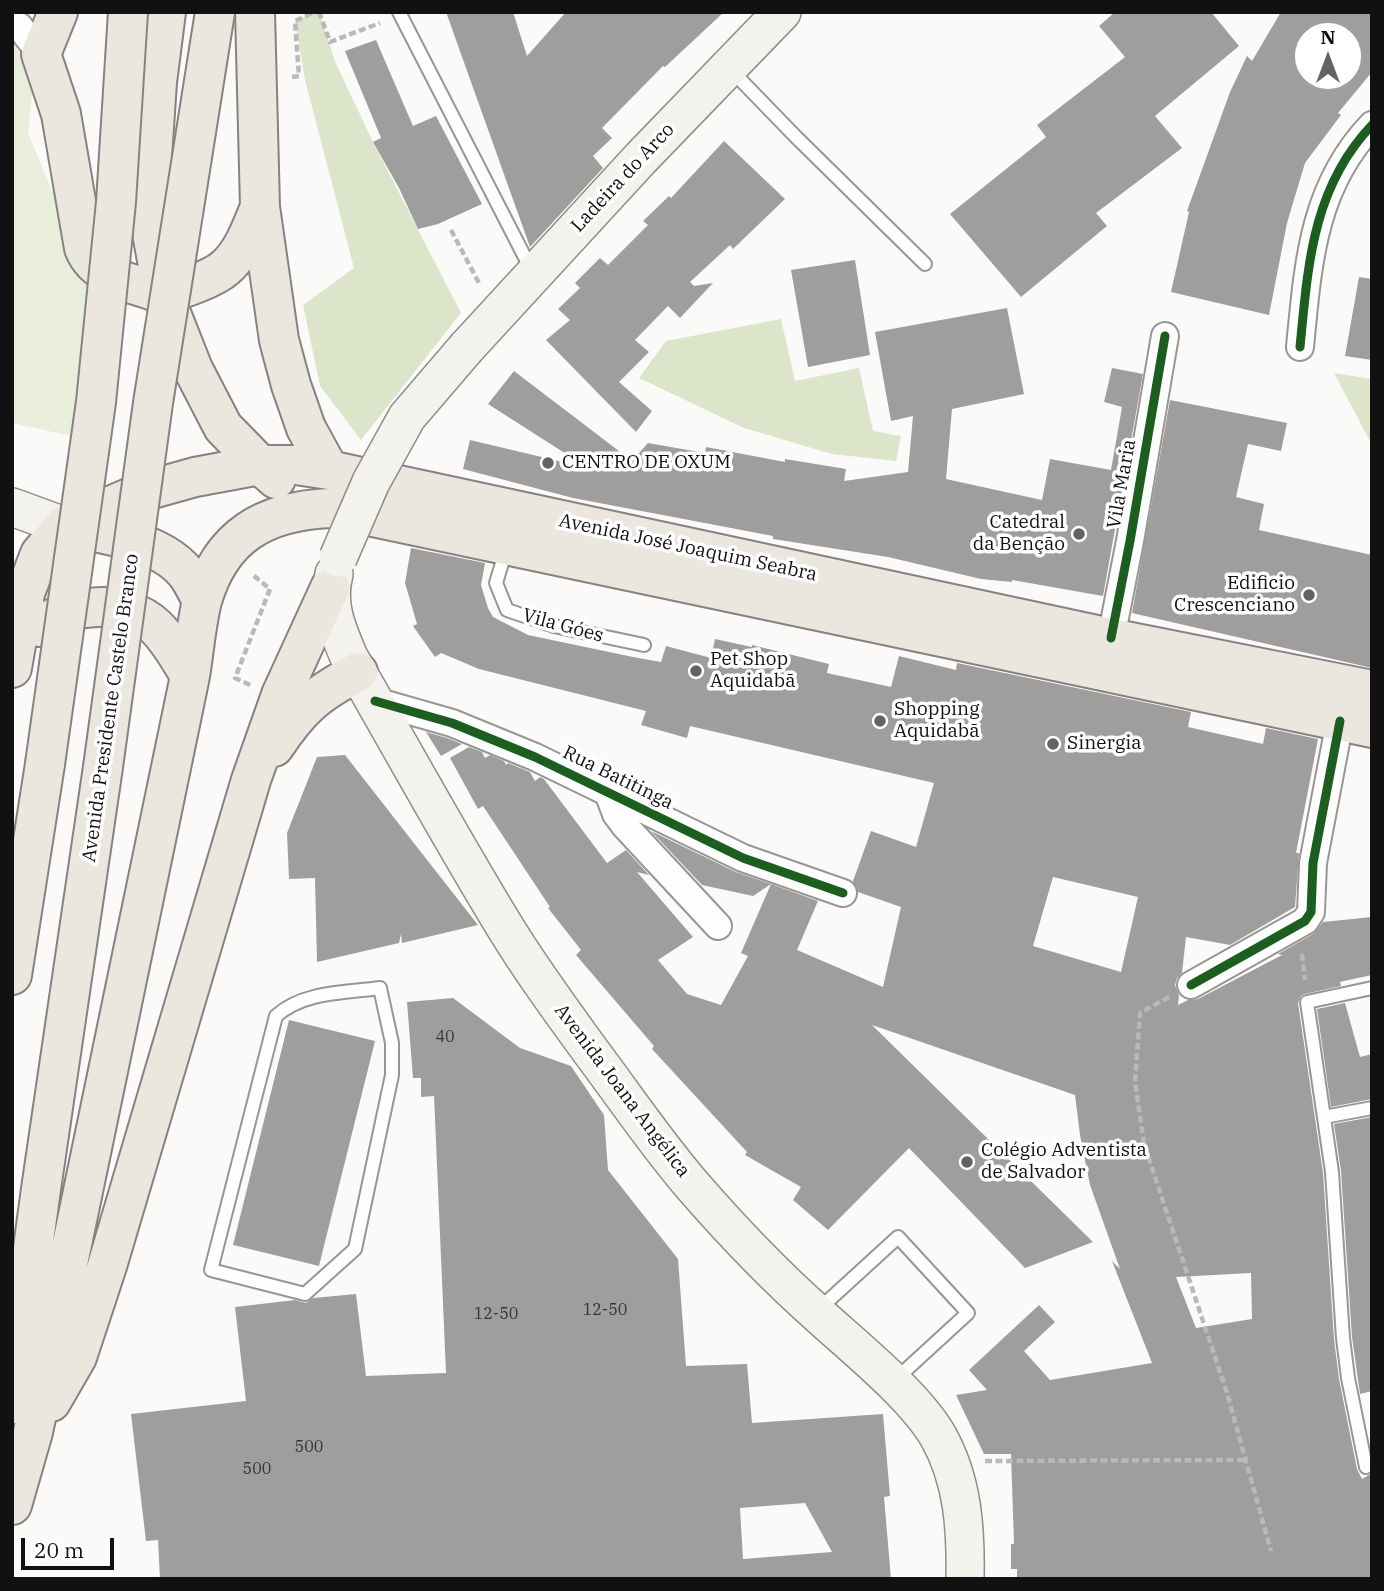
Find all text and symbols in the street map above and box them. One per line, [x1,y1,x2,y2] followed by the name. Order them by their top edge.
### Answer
[1293,21,1363,91] north arrow
[1320,25,1336,49] text: N
[567,119,679,237] street label: Ladeira do Arco
[1103,437,1141,531] street label: Vila Maria
[562,452,731,474] place label: CENTRO DE OXUM
[540,455,556,471] marker: CENTRO DE OXUM
[557,509,819,587] street label: Avenida José Joaquim Seabra
[973,512,1065,556] place label: Catedral da Benção
[1071,526,1087,542] marker: Catedral da Benção
[78,552,144,864] street label: Avenida Presidente Castelo Branco
[1174,573,1295,617] place label: Edificio Crescenciano
[1301,587,1317,603] marker: Edificio Crescenciano
[520,604,606,648] street label: Vila Góes
[710,649,796,693] place label: Pet Shop Aquidabã
[688,663,704,679] marker: Pet Shop Aquidabã
[894,699,980,743] place label: Shopping Aquidabã
[872,713,888,729] marker: Shopping Aquidabã
[1067,733,1142,755] place label: Sinergia
[1045,736,1061,752] marker: Sinergia
[559,741,677,815] street label: Rua Batitinga
[549,1000,695,1182] street label: Avenida Joana Angélica
[435,1027,455,1047] house number: 40
[981,1140,1147,1184] place label: Colégio Adventista de Salvador
[959,1154,975,1170] marker: Colégio Adventista de Salvador
[583,1300,627,1320] house number: 12-50
[474,1304,518,1324] house number: 12-50
[295,1437,323,1457] house number: 500
[243,1459,271,1479] house number: 500
[24,1524,117,1568] scale bar
[34,1536,84,1564] text: 20 m

